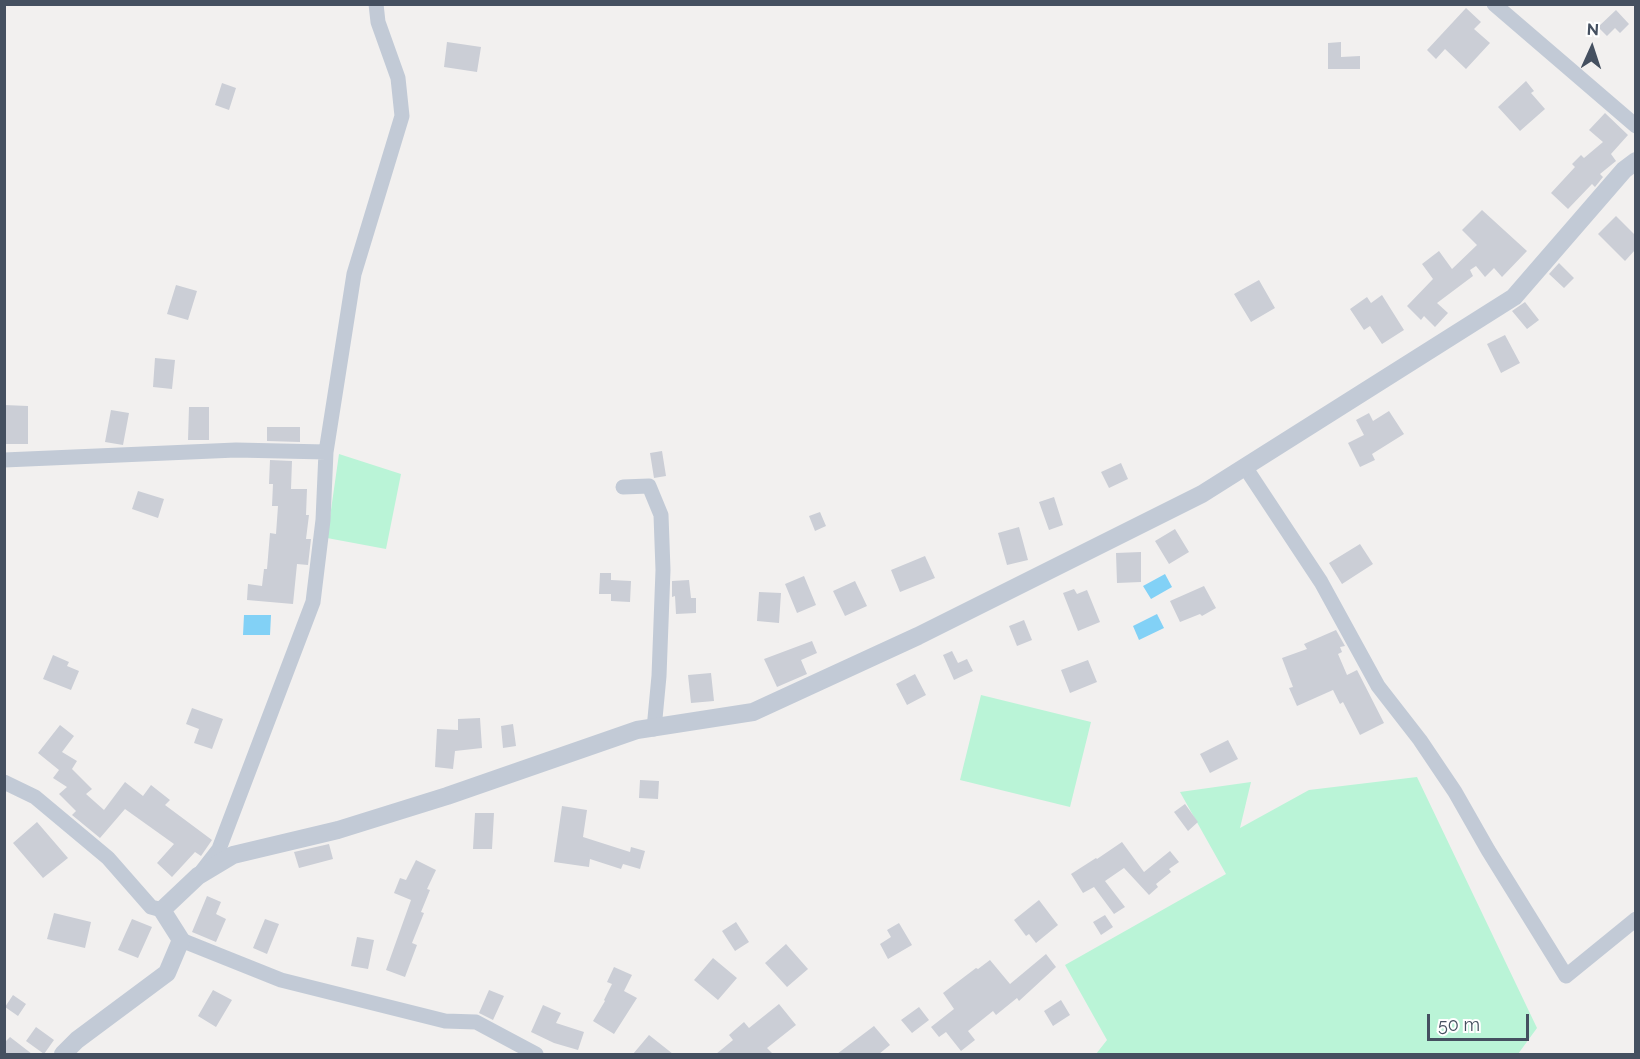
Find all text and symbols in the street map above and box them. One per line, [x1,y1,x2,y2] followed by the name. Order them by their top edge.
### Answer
[1562,18,1622,78] north arrow
[1586,20,1600,39] text: N
[1430,1002,1532,1040] scale bar
[1438,1014,1480,1035] text: 50 m

